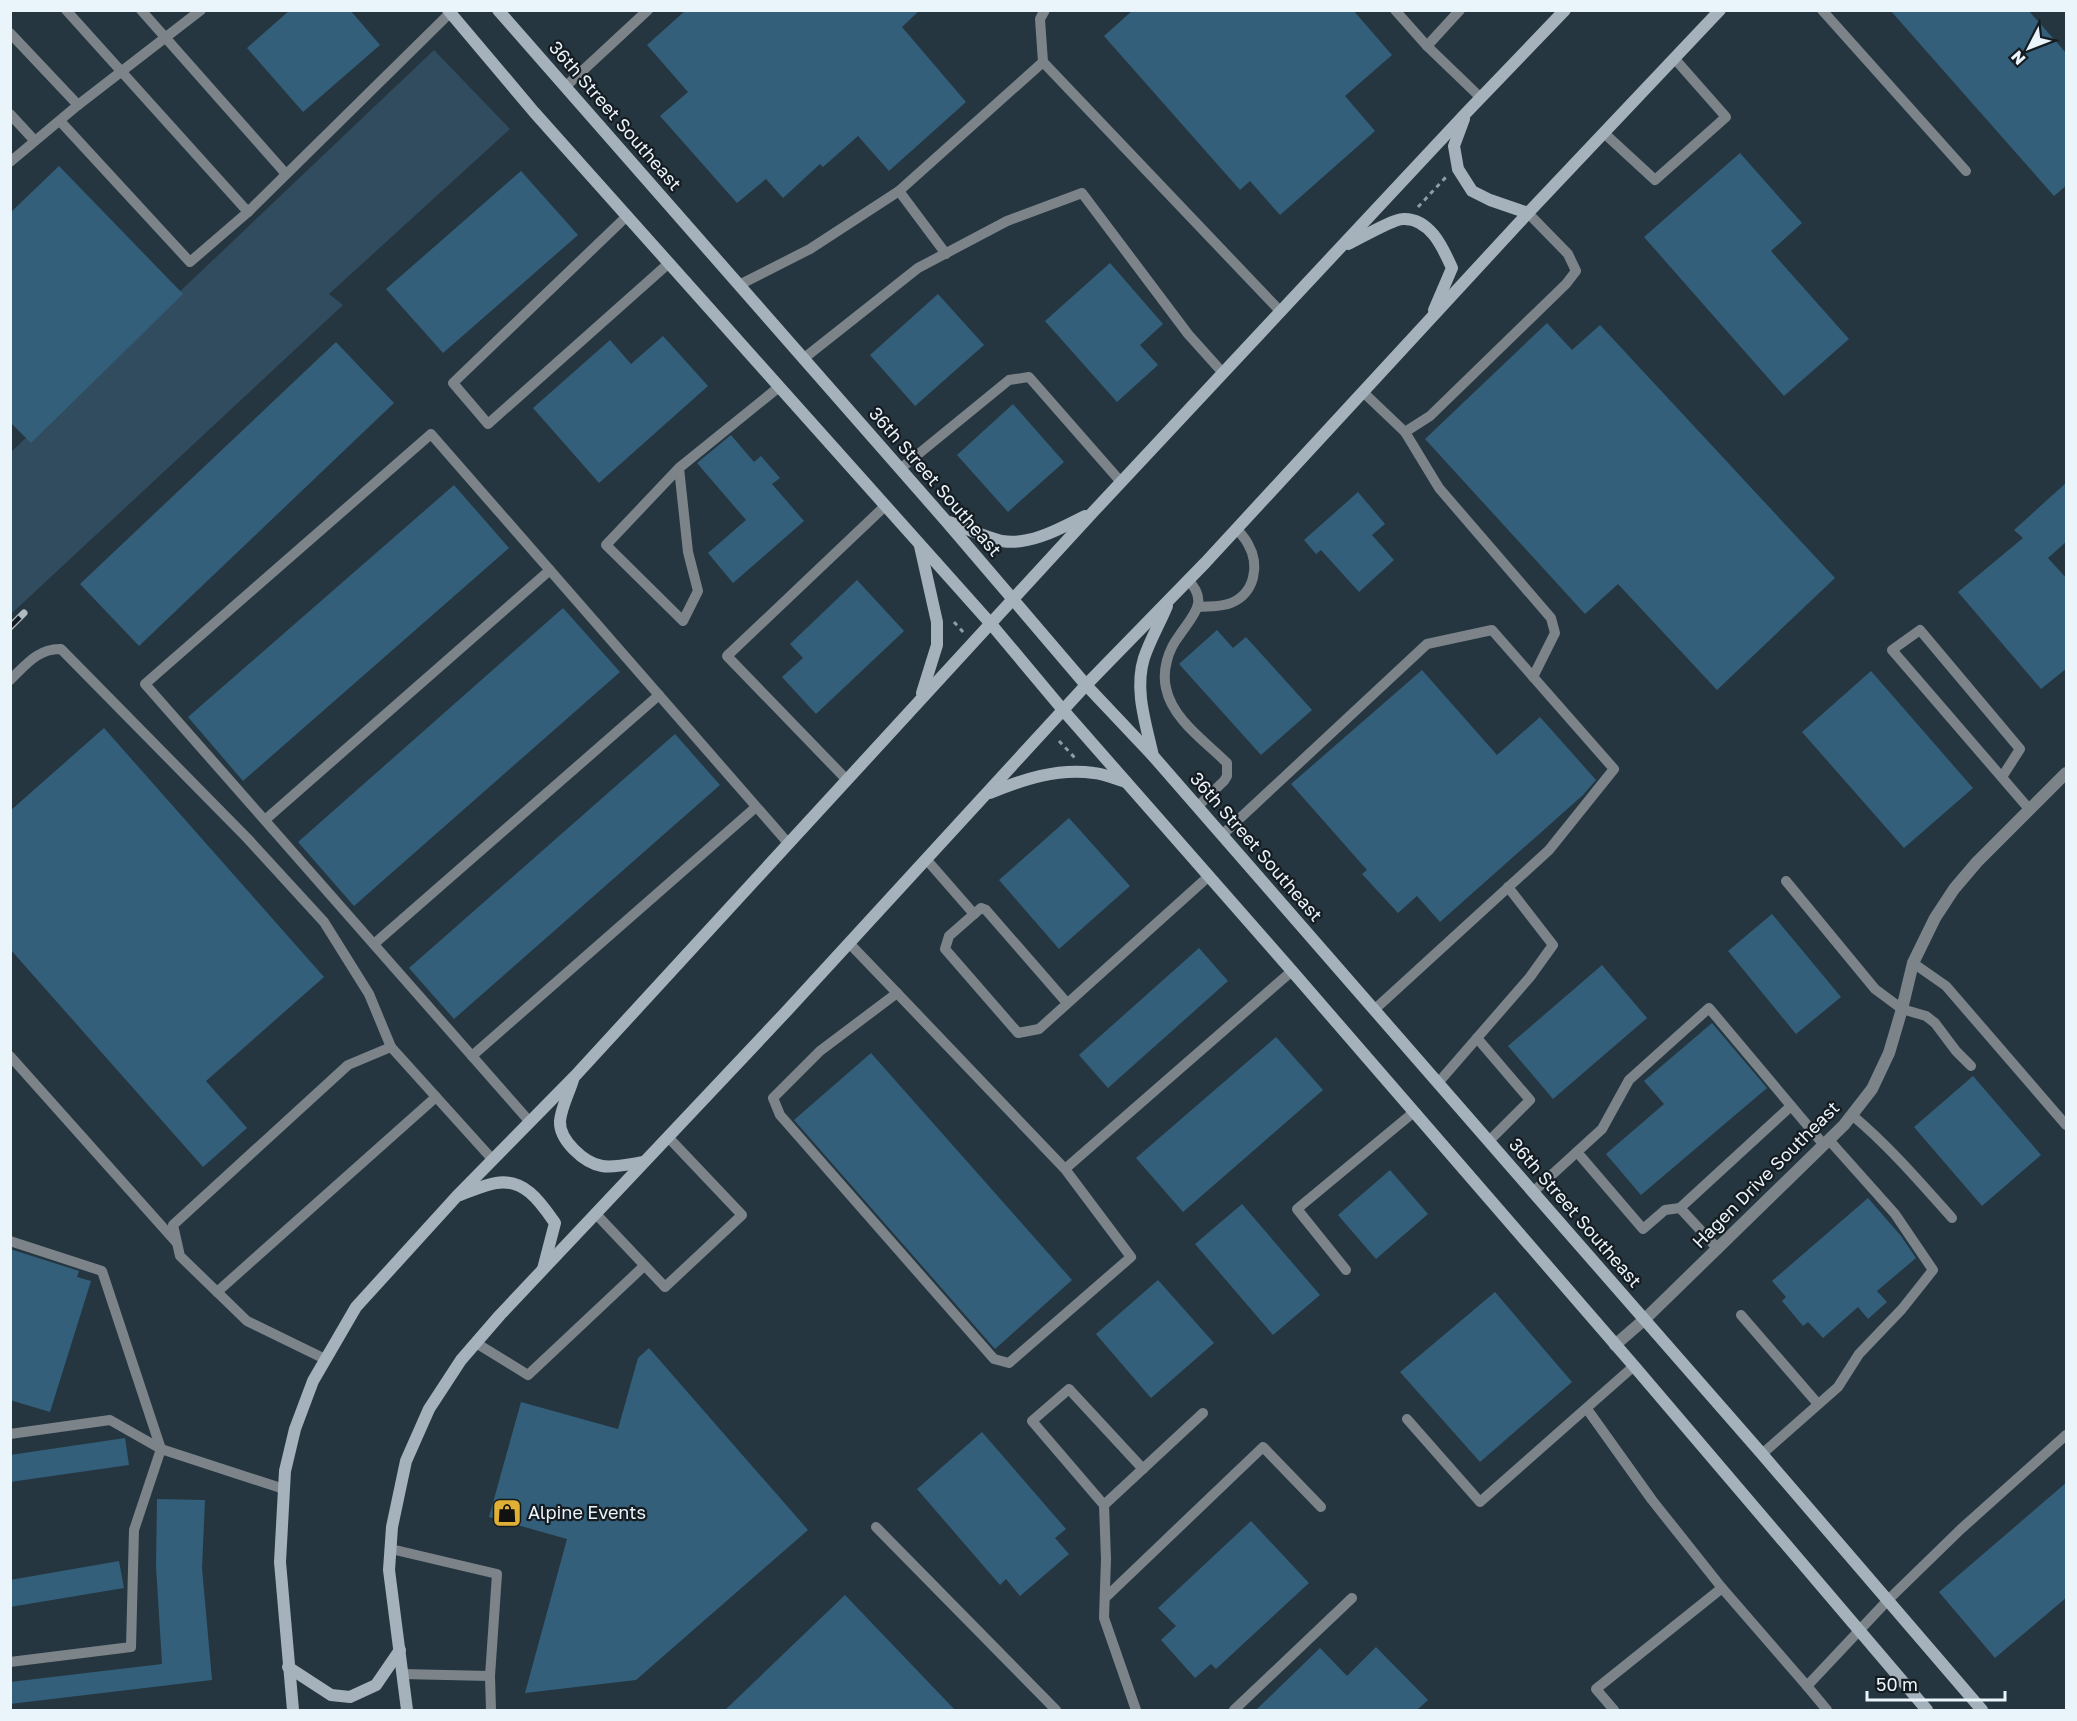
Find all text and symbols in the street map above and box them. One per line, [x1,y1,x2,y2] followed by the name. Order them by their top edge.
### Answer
[1999,18,2059,78] north arrow
[545,36,687,195] street label: 36th Street Southeast
[2006,47,2029,69] text: N
[865,402,1007,561] street label: 36th Street Southeast
[1186,767,1328,926] street label: 36th Street Southeast
[1687,1096,1843,1252] street label: Hagen Drive Southeast
[1505,1133,1647,1292] street label: 36th Street Southeast
[491,1497,523,1529] shop icon: Alpine Events
[528,1501,646,1523] place label: Alpine Events
[1867,1664,2005,1702] scale bar
[1876,1673,1918,1695] text: 50 m

